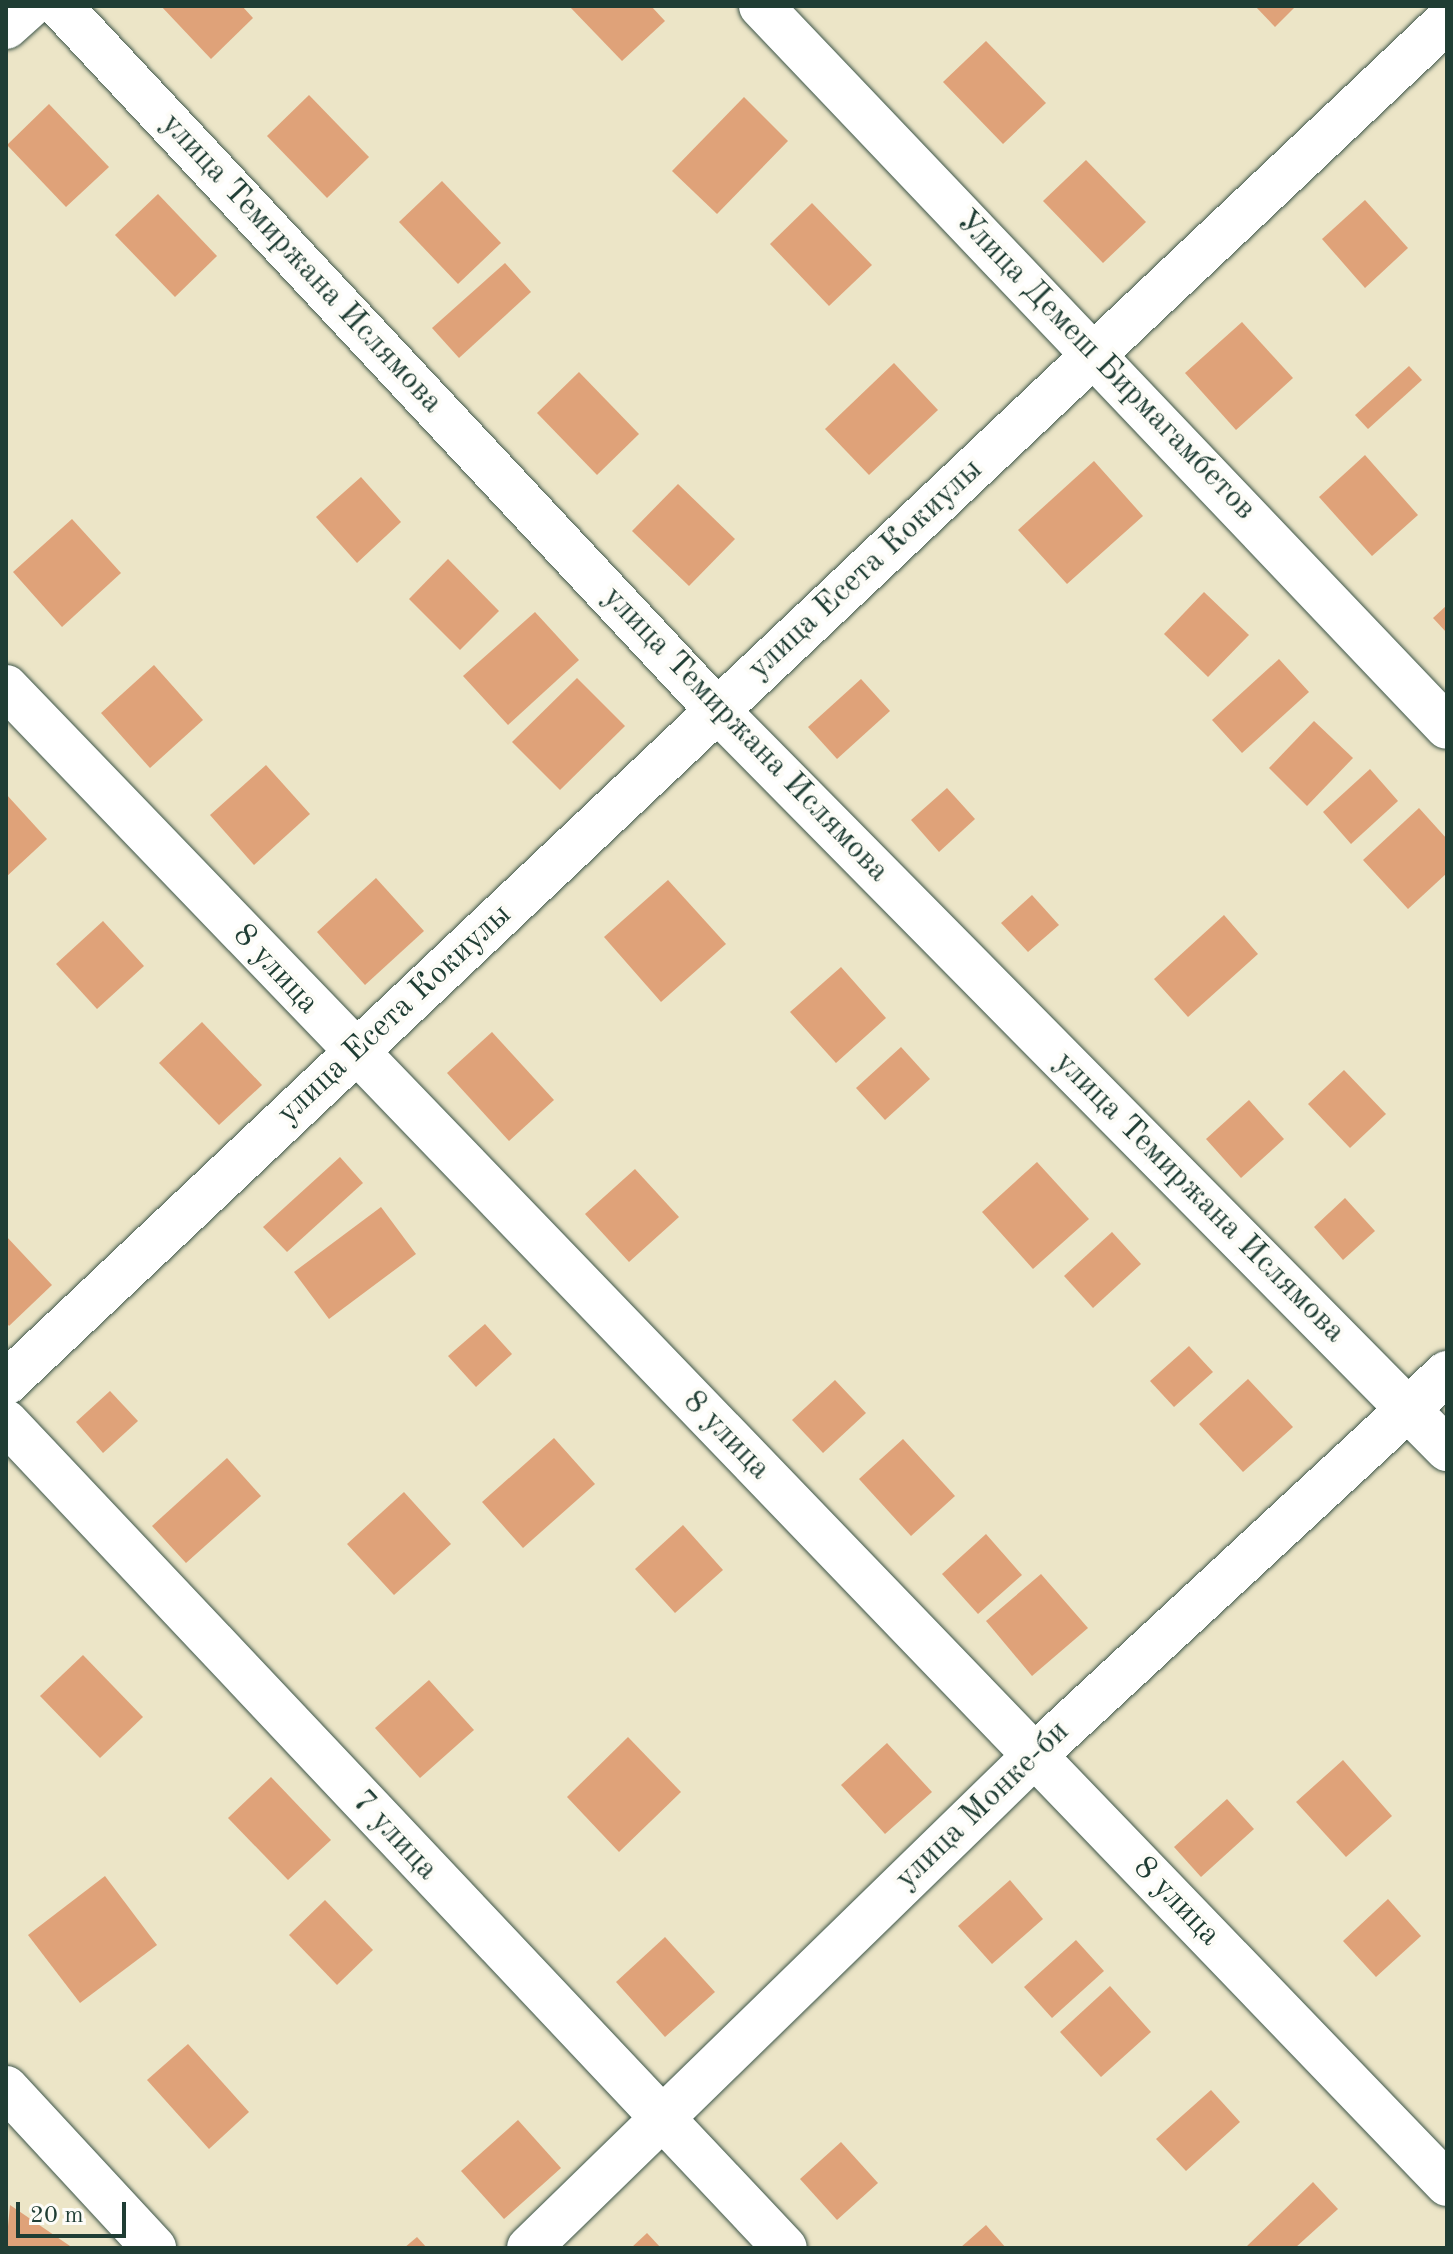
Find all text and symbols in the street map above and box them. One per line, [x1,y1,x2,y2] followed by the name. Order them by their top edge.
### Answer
[152,106,450,422] street label: улица Темиржана Ислямова
[947,203,1263,529] street label: Улица Демеш Бирмагамбетов
[741,452,991,688] street label: улица Есета Кокиулы
[594,579,896,891] street label: улица Темиржана Ислямова
[270,897,520,1133] street label: улица Есета Кокиулы
[224,917,326,1023] street label: 8 улица
[1045,1044,1353,1352] street label: улица Темиржана Ислямова
[674,1383,778,1489] street label: 8 улица
[888,1713,1078,1899] street label: улица Монке-би
[343,1783,445,1889] street label: 7 улица
[1124,1849,1228,1955] street label: 8 улица
[20,2186,130,2236] scale bar
[30,2204,84,2228] text: 20 m

